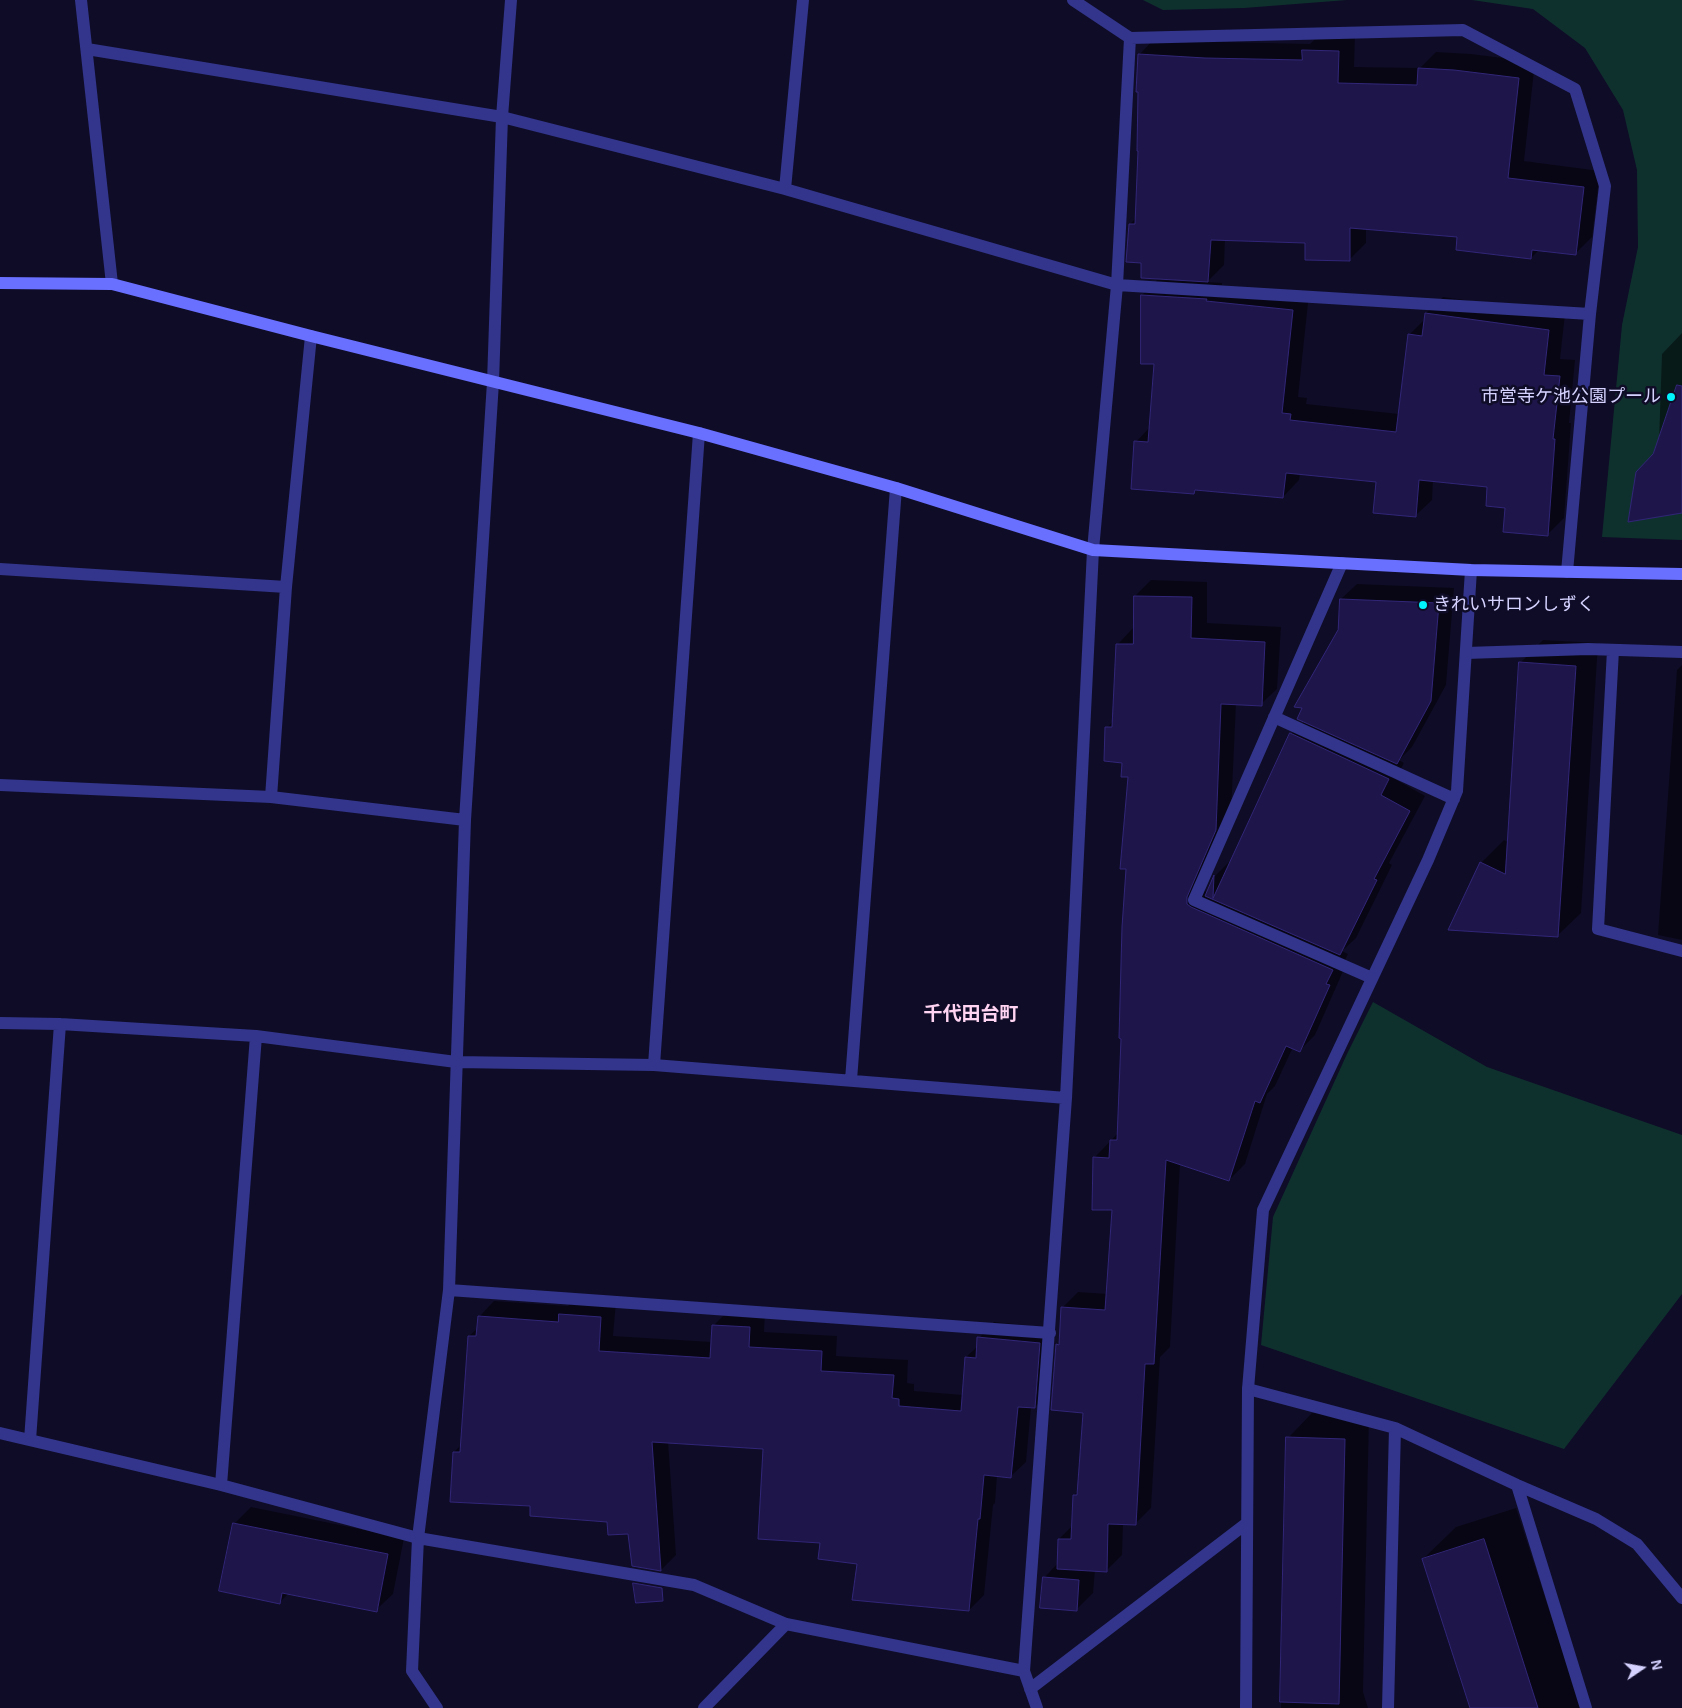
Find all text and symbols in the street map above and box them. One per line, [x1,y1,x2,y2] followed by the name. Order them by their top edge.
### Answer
[1481,386,1661,408] place label: 市営寺ケ池公園プール
[1665,391,1677,403] marker: 市営寺ケ池公園プール
[1433,594,1595,616] place label: きれいサロンしずく
[1417,599,1429,611] marker: きれいサロンしずく
[924,1004,1018,1026] district label: 千代田台町
[1617,1643,1667,1693] north arrow
[1648,1658,1666,1671] text: N

